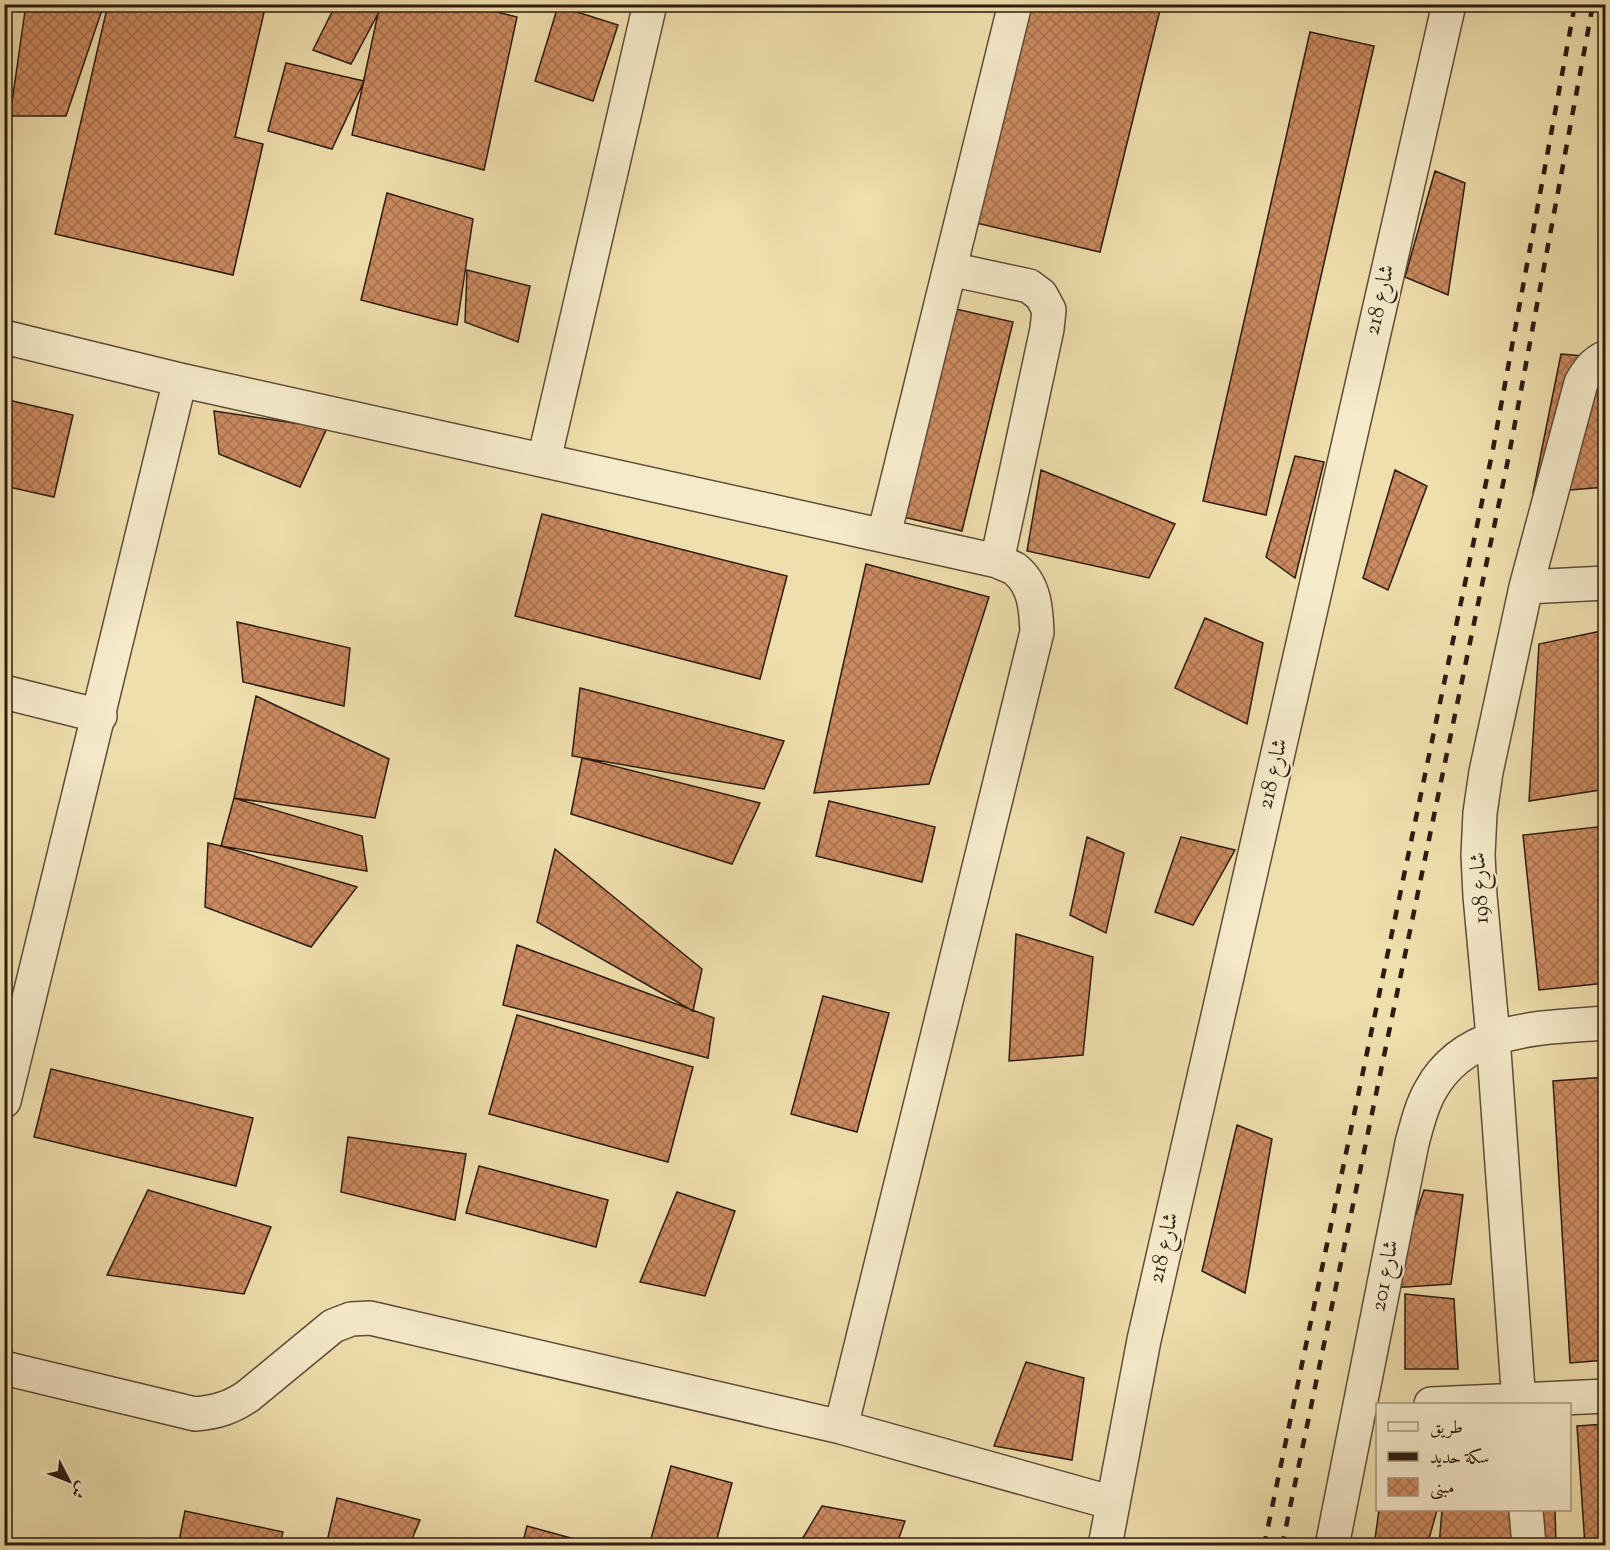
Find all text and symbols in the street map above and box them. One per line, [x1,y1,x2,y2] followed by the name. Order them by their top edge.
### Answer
[1357,261,1405,339] street label: شارع 218
[1250,735,1298,813] street label: شارع 218
[1463,851,1499,925] street label: شارع 198
[1141,1209,1189,1287] street label: شارع 218
[1363,1238,1409,1314] street label: شارع 201
[1376,1403,1571,1511] legend
[1430,1416,1463,1442] text: طريق
[1430,1446,1490,1472] text: سكة حديد
[39,1451,99,1511] north arrow
[64,1476,92,1503] text: ش
[1430,1476,1455,1502] text: مبنى

